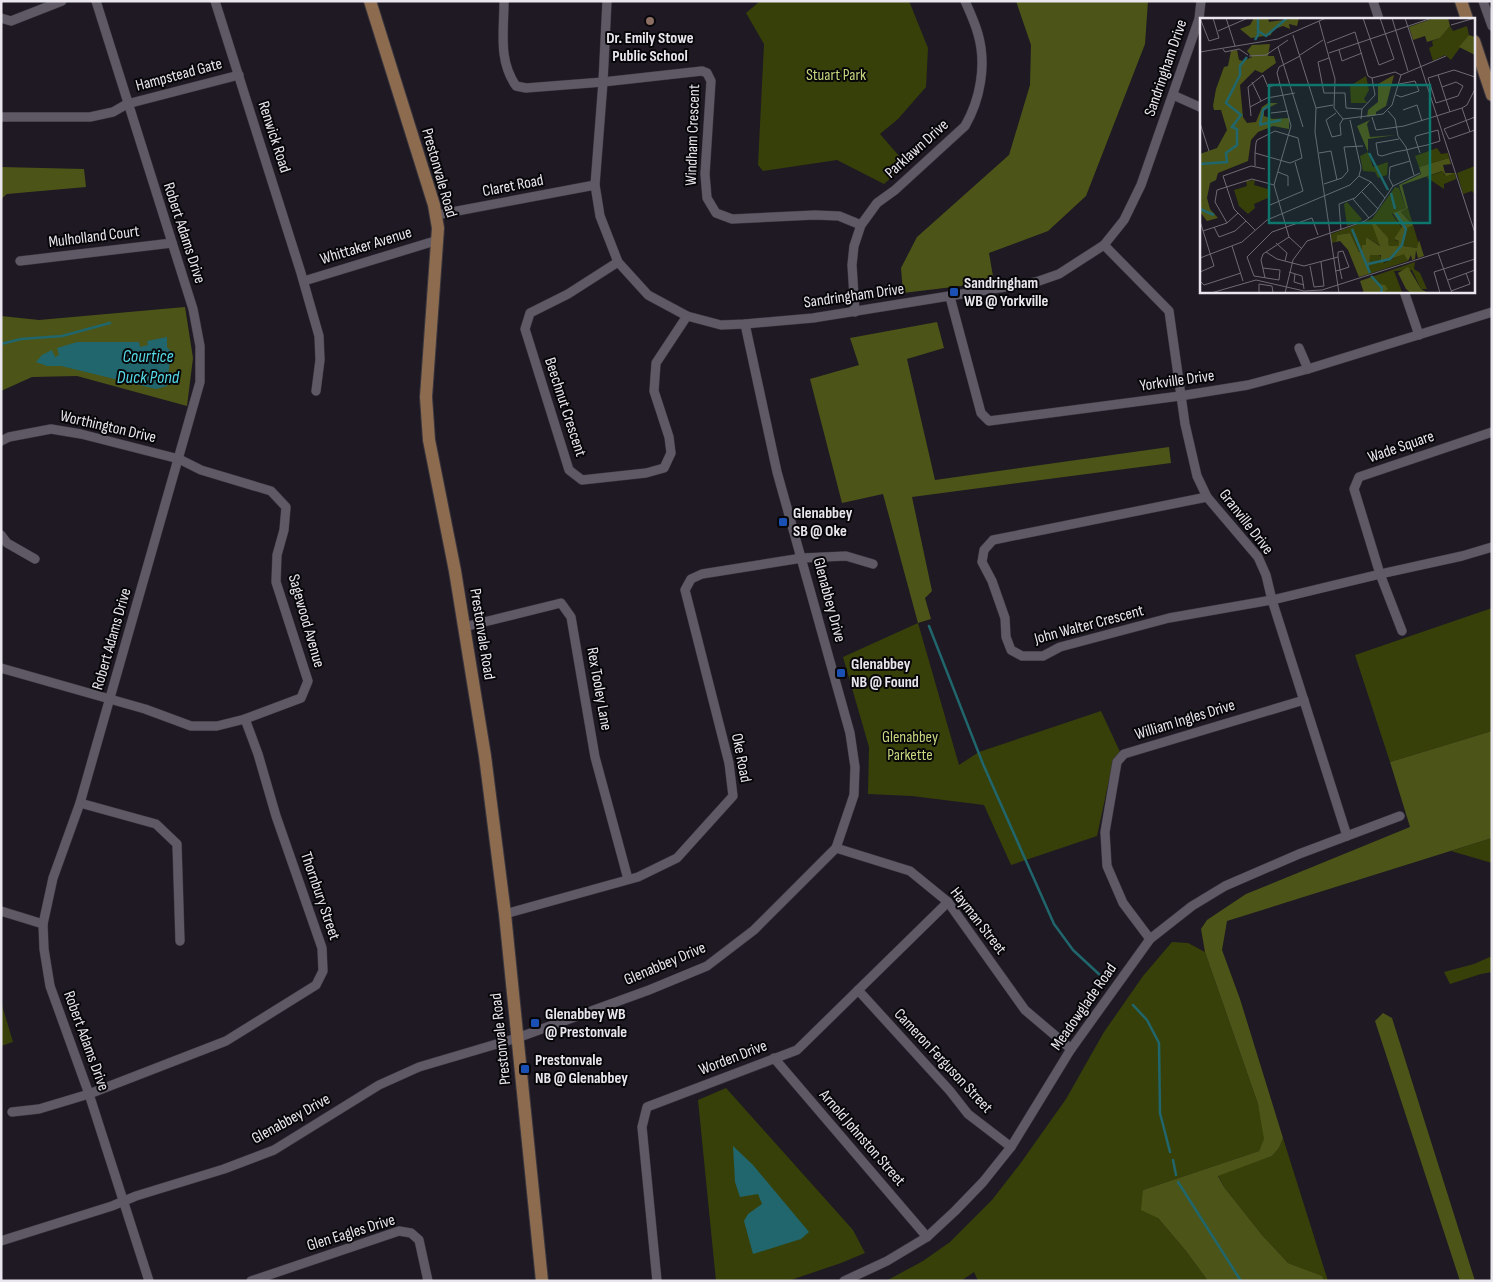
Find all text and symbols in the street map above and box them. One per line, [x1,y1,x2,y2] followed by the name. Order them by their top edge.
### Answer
[644,15,656,27] marker: Dr. Emily Stowe Public School
[1141,17,1191,119] street label: Sandringham Drive
[1200,18,1476,292] inset map
[606,29,694,66] place label: Dr. Emily Stowe Public School
[134,54,224,96] street label: Hampstead Gate
[806,66,866,85] park label: Stuart Park
[682,84,704,186] street label: Windham Crescent
[254,99,294,175] street label: Renwick Road
[881,116,953,182] street label: Parklawn Drive
[417,126,461,220] street label: Prestonvale Road
[481,171,545,201] street label: Claret Road
[159,180,209,286] street label: Robert Adams Drive
[47,222,141,252] street label: Mulholland Court
[318,223,414,269] street label: Whittaker Avenue
[964,274,1049,311] place label: Sandringham WB @ Yorkville
[803,280,905,312] street label: Sandringham Drive
[948,286,960,298] marker: Sandringham WB @ Yorkville
[117,346,180,388] water label: Courtice Duck Pond
[540,355,590,459] street label: Beechnut Crescent
[1138,366,1216,396] street label: Yorkville Drive
[58,407,158,447] street label: Worthington Drive
[1365,427,1437,467] street label: Wade Square
[1215,486,1277,558] street label: Granville Drive
[793,504,853,541] place label: Glenabbey SB @ Oke
[777,516,789,528] marker: Glenabbey SB @ Oke
[809,556,849,644] street label: Glenabbey Drive
[284,572,328,670] street label: Sagewood Avenue
[88,586,136,692] street label: Robert Adams Drive
[465,587,499,681] street label: Prestonvale Road
[1031,601,1146,649] street label: John Walter Crescent
[582,646,616,732] street label: Rex Tooley Lane
[851,655,919,692] place label: Glenabbey NB @ Found
[835,667,847,679] marker: Glenabbey NB @ Found
[1133,696,1237,744] street label: William Ingles Drive
[882,728,938,765] park label: Glenabbey Parkette
[727,732,755,784] street label: Oke Road
[296,850,344,943] street label: Thornbury Street
[946,884,1010,958] street label: Hayman Street
[621,938,709,990] street label: Glenabbey Drive
[1047,960,1121,1054] street label: Meadowglade Road
[59,988,113,1094] street label: Robert Adams Drive
[487,992,515,1086] street label: Prestonvale Road
[545,1005,627,1042] place label: Glenabbey WB @ Prestonvale
[890,1005,996,1117] street label: Cameron Ferguson Street
[529,1017,541,1029] marker: Glenabbey WB @ Prestonvale
[696,1036,770,1080] street label: Worden Drive
[535,1051,628,1088] place label: Prestonvale NB @ Glenabbey
[519,1063,531,1075] marker: Prestonvale NB @ Glenabbey
[814,1085,909,1190] street label: Arnold Johnston Street
[248,1090,334,1148] street label: Glenabbey Drive
[305,1211,397,1255] street label: Glen Eagles Drive

